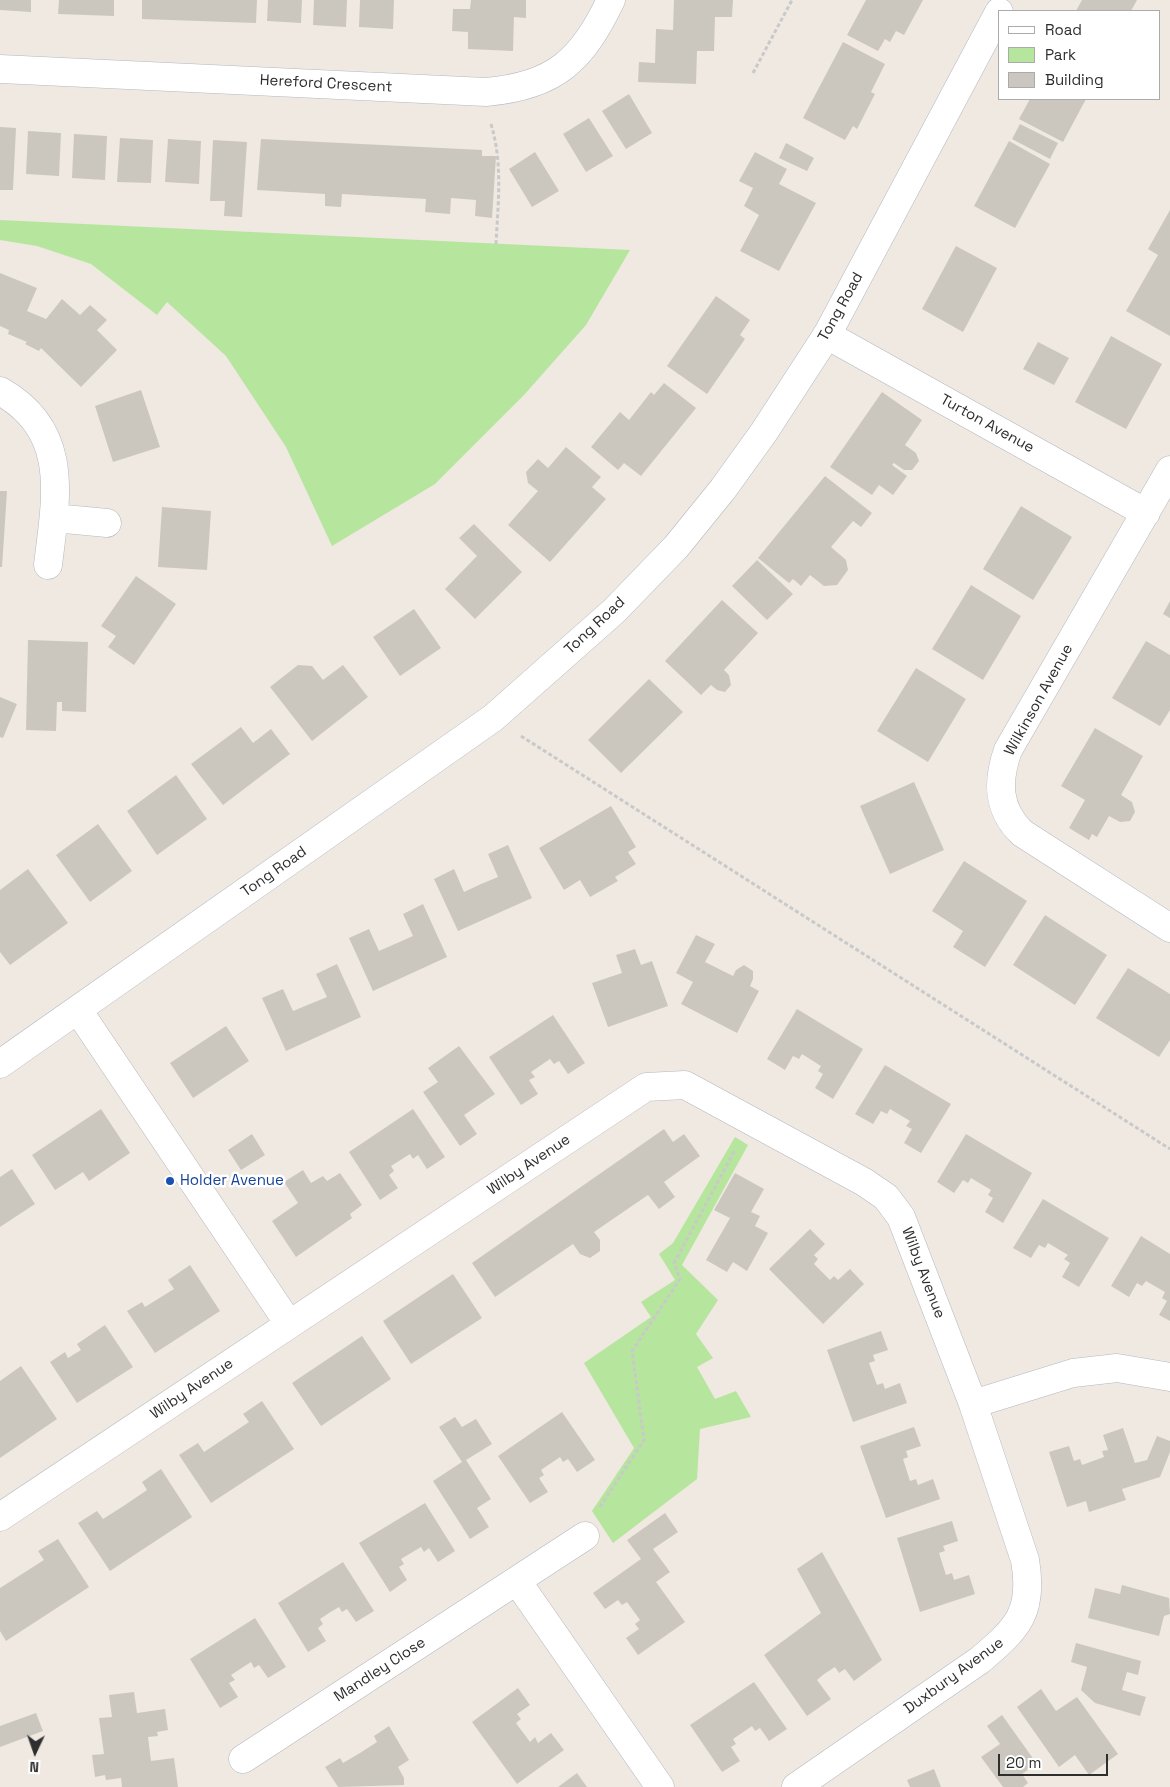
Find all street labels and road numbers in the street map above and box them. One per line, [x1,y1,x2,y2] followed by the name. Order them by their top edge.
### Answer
[259,72,393,96] street label: Hereford Crescent
[815,269,867,345] street label: Tong Road
[937,391,1037,457] street label: Turton Avenue
[561,593,629,659] street label: Tong Road
[1001,641,1077,759] street label: Wilkinson Avenue
[238,843,310,901] street label: Tong Road
[484,1131,574,1199] street label: Wilby Avenue
[897,1225,949,1321] street label: Wilby Avenue
[147,1355,237,1423] street label: Wilby Avenue
[331,1634,429,1706] street label: Mandley Close
[901,1634,1007,1718] street label: Duxbury Avenue

